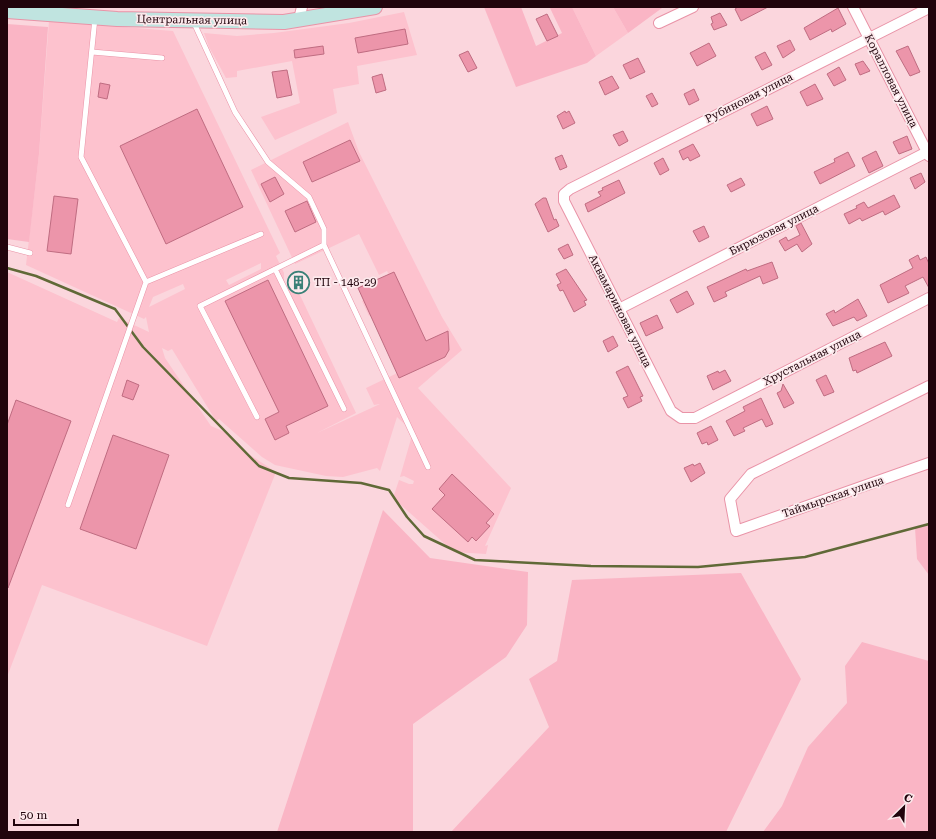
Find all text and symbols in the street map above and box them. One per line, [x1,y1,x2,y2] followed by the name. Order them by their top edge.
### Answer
[137,13,247,27] street label: Центральная улица
[862,32,920,130] street label: Коралловая улица
[703,70,795,126] street label: Рубиновая улица
[727,202,821,258] street label: Бирюзовая улица
[586,252,654,370] street label: Аквамариновая улица
[286,269,312,295] building icon: ТП - 148-29
[314,276,376,289] place label: ТП - 148-29
[761,328,863,388] street label: Хрустальная улица
[781,474,885,520] street label: Таймырская улица
[884,787,924,827] north arrow
[902,791,914,806] text: С
[14,801,78,827] scale bar
[20,808,47,822] text: 50 m

